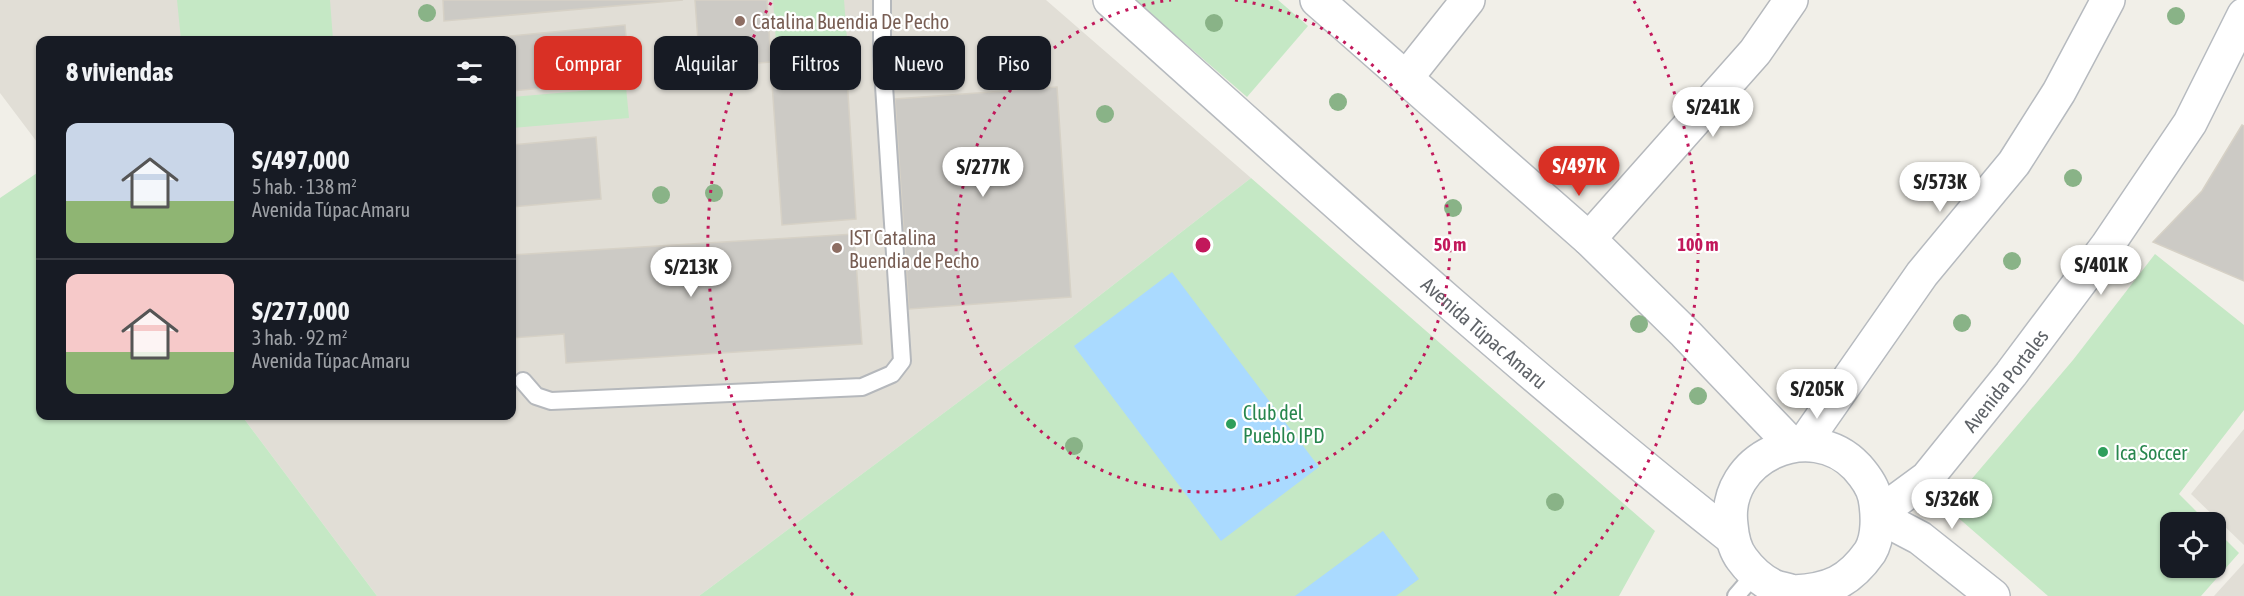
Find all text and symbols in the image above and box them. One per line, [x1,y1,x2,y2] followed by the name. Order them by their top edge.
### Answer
[752,10,949,33] place label: Catalina Buendia De Pecho
[733,14,747,28] marker: Catalina Buendia De Pecho
[534,36,642,90] chip: Comprar
[654,36,758,90] chip: Alquilar
[770,36,861,90] chip: Filtros
[873,36,965,90] chip: Nuevo
[977,36,1051,90] chip: Piso
[453,56,486,89] icon: filters
[66,57,173,87] text: 8 viviendas
[1664,87,1762,138] pin: S/241K
[1686,95,1740,118] text: S/241K
[252,145,350,175] text: S/497,000
[1530,146,1628,197] pin: S/497K
[114,147,186,219] icon: home
[934,147,1032,198] pin: S/277K
[1552,154,1606,177] text: S/497K
[956,155,1010,178] text: S/277K
[1891,162,1989,213] pin: S/573K
[1913,170,1967,193] text: S/573K
[252,175,357,198] text: 5 hab. · 138 m²
[252,198,410,221] text: Avenida Túpac Amaru
[849,226,979,272] place label: IST Catalina Buendia de Pecho
[1434,234,1466,255] text: 50 m
[1678,234,1718,255] text: 100 m
[1193,235,1213,255] centre of rings
[830,241,844,255] marker: IST Catalina Buendia de Pecho
[2052,245,2150,296] pin: S/401K
[642,247,740,298] pin: S/213K
[2074,253,2128,276] text: S/401K
[664,255,718,278] text: S/213K
[1417,272,1552,393] street label: Avenida Túpac Amaru
[252,296,350,326] text: S/277,000
[114,298,186,370] icon: home
[1958,324,2052,436] street label: Avenida Portales
[252,326,347,349] text: 3 hab. · 92 m²
[252,349,410,372] text: Avenida Túpac Amaru
[1768,369,1866,420] pin: S/205K
[1790,377,1844,400] text: S/205K
[1243,401,1324,447] place label: Club del Pueblo IPD
[1224,417,1238,431] marker: Club del Pueblo IPD
[2115,441,2188,464] place label: Ica Soccer
[2096,445,2110,459] marker: Ica Soccer
[1903,479,2001,530] pin: S/326K
[1925,487,1979,510] text: S/326K
[2160,512,2226,578] map controls
[2160,512,2226,578] button: locate

